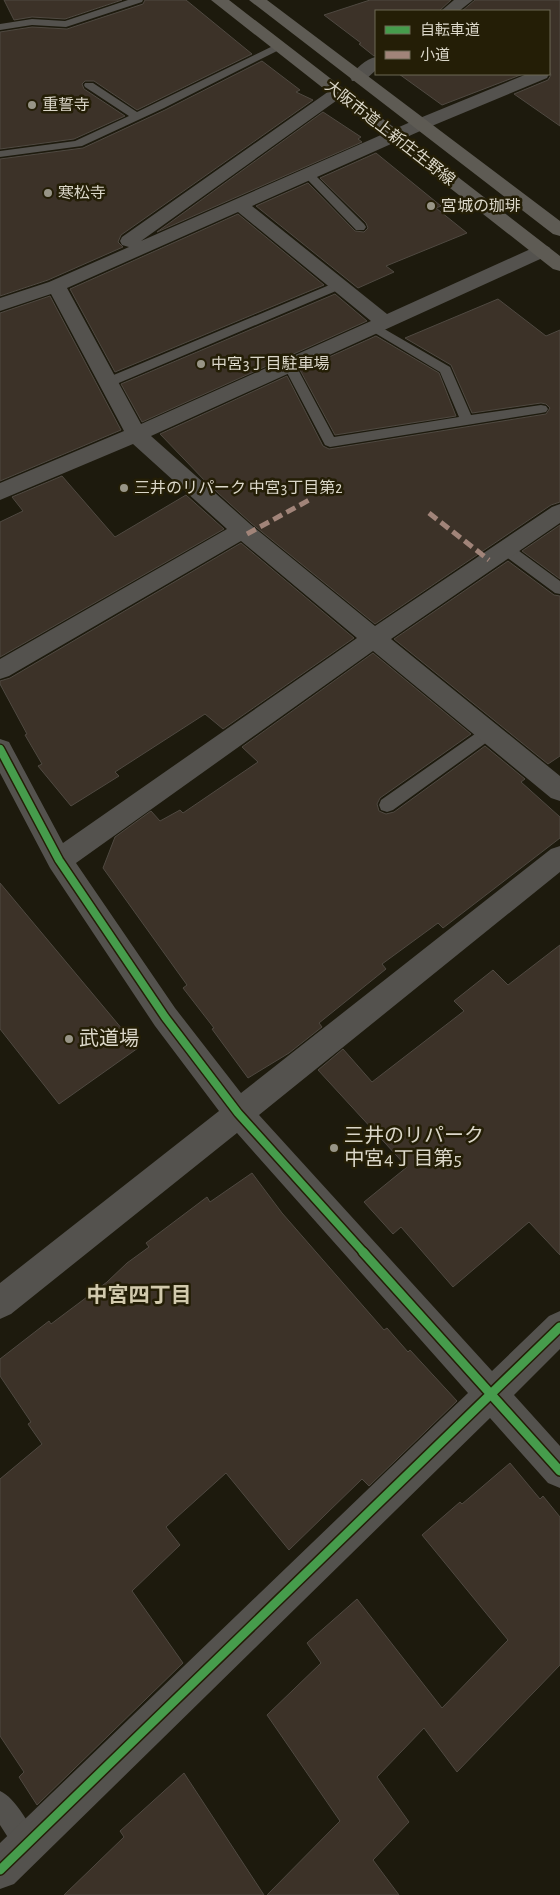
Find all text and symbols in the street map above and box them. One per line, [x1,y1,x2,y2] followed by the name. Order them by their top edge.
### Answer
[375,10,550,75] legend
[420,22,480,38] text: 自転車道
[420,47,450,63] text: 小道
[322,77,459,189] street label: 大阪市道上新庄生野線
[42,96,90,113] place label: 重誓寺
[26,99,38,111] marker: 重誓寺
[58,185,106,201] place label: 寒松寺
[42,187,54,199] marker: 寒松寺
[441,198,521,214] place label: 宮城の珈琲
[425,200,437,212] marker: 宮城の珈琲
[211,355,330,372] place label: 中宮3丁目駐車場
[195,358,207,370] marker: 中宮3丁目駐車場
[134,479,343,496] place label: 三井のリパーク 中宮3丁目第2
[118,482,130,494] marker: 三井のリパーク 中宮3丁目第2
[79,1028,139,1049] place label: 武道場
[63,1033,75,1045] marker: 武道場
[344,1125,484,1169] place label: 三井のリパーク 中宮4丁目第5
[328,1142,340,1154] marker: 三井のリパーク 中宮4丁目第5
[87,1284,192,1306] district label: 中宮四丁目

